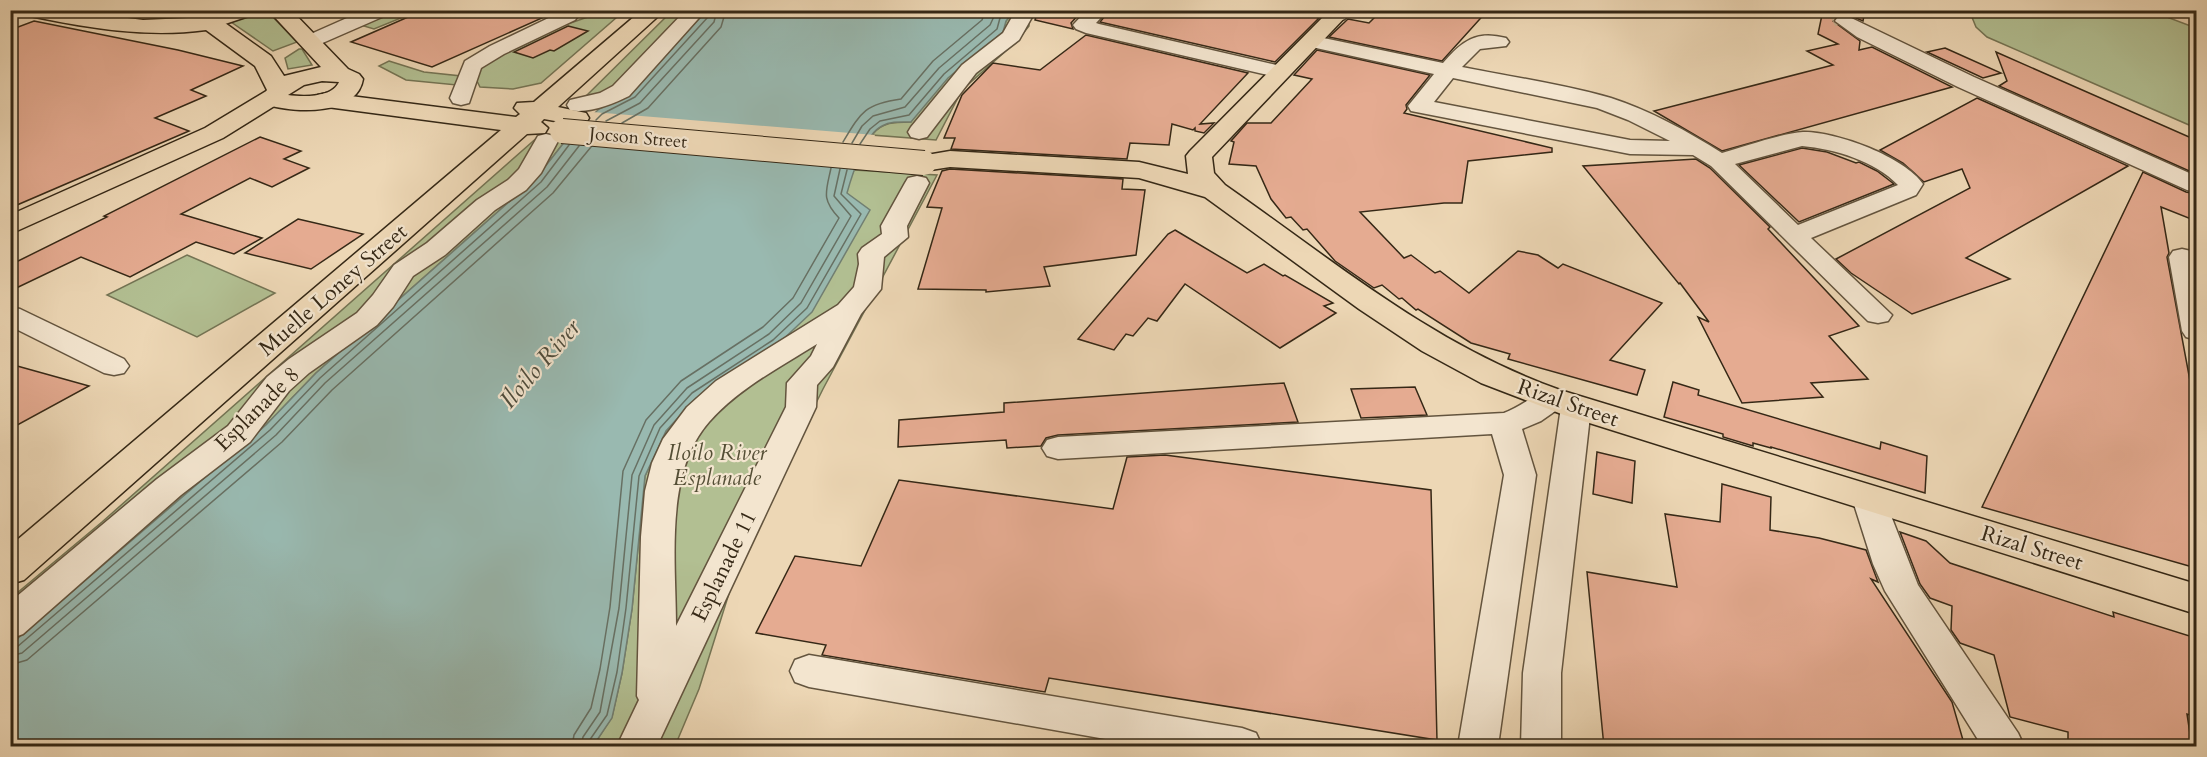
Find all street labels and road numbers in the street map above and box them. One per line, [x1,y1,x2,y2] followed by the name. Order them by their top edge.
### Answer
[585,121,688,155] street label: Jocson Street
[252,217,414,363] street label: Muelle Loney Street
[208,360,306,458] street label: Esplanade 8
[1513,372,1623,434] street label: Rizal Street
[684,506,764,626] street label: Esplanade 11
[1977,518,2087,578] street label: Rizal Street

